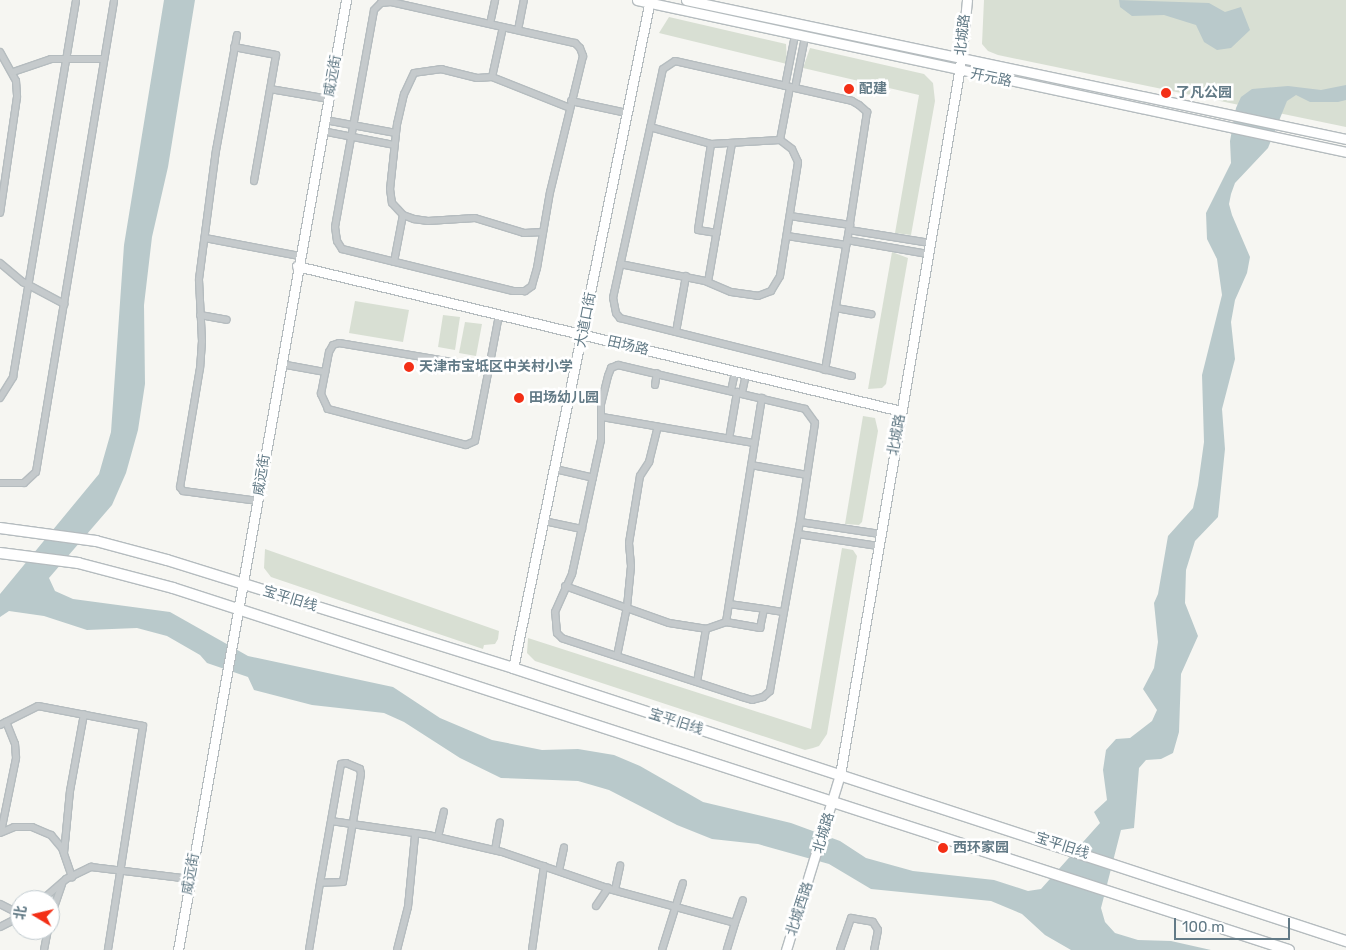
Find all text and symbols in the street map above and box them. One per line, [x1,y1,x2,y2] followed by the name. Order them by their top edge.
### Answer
[952,13,974,57] street label: 北城路
[321,54,345,98] street label: 威远街
[969,65,1013,91] street label: 开元路
[859,81,887,97] place label: 配建
[843,83,855,95] marker: 配建
[1176,85,1232,101] place label: 了凡公园
[1160,87,1172,99] marker: 了凡公园
[572,291,600,349] street label: 大道口街
[606,333,650,359] street label: 田场路
[419,359,573,375] place label: 天津市宝坻区中关村小学
[403,361,415,373] marker: 天津市宝坻区中关村小学
[529,390,599,406] place label: 田场幼儿园
[513,392,525,404] marker: 田场幼儿园
[885,413,909,457] street label: 北城路
[250,453,274,497] street label: 威远街
[261,583,319,615] street label: 宝平旧线
[647,705,705,739] street label: 宝平旧线
[810,810,838,856] street label: 北城路
[1033,829,1091,863] street label: 宝平旧线
[953,840,1009,856] place label: 西环家园
[937,842,949,854] marker: 西环家园
[179,852,203,896] street label: 威远街
[783,880,817,938] street label: 北城西路
[10,890,60,940] north arrow
[11,904,30,921] text: 北
[1176,908,1292,940] scale bar
[1182,918,1224,936] text: 100 m

